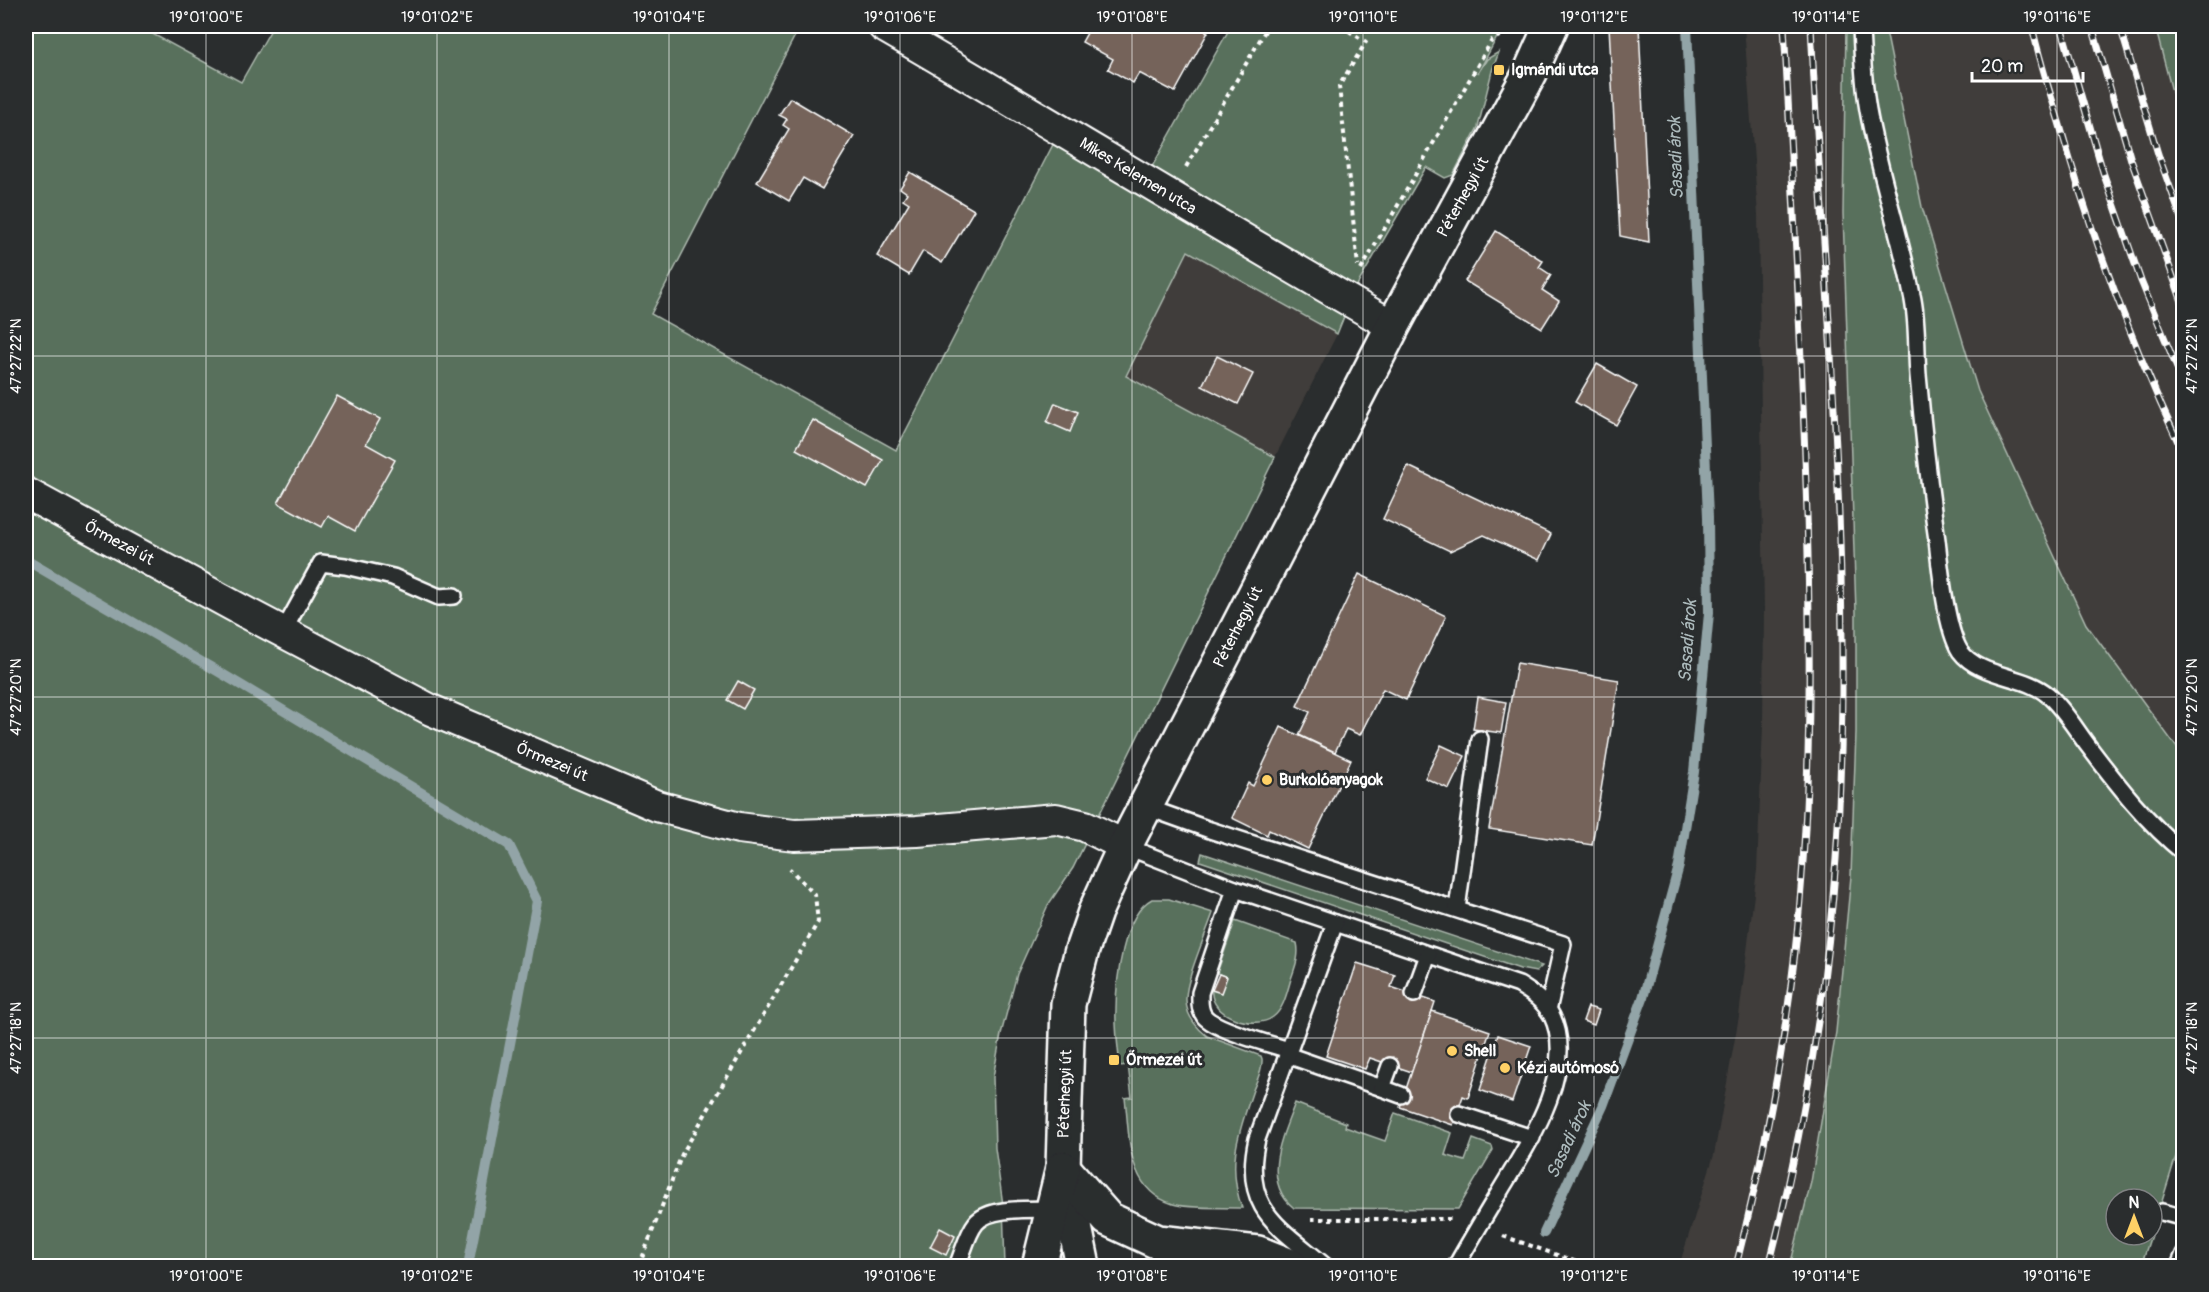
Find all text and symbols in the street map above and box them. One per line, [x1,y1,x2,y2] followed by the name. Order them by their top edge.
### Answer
[169,8,243,27] text: 19°01'00"E
[401,8,473,27] text: 19°01'02"E
[633,8,705,27] text: 19°01'04"E
[864,8,936,27] text: 19°01'06"E
[1097,8,1168,27] text: 19°01'08"E
[1328,8,1398,27] text: 19°01'10"E
[1560,8,1628,27] text: 19°01'12"E
[1792,8,1860,27] text: 19°01'14"E
[2023,8,2091,27] text: 19°01'16"E
[1972,45,2083,83] scale bar
[1981,55,2023,78] text: 20 m
[1511,60,1599,80] place label: Igmándi utca
[1492,63,1506,77] marker: Igmándi utca
[1663,115,1689,200] water label: Sasadi árok
[1076,133,1200,219] street label: Mikes Kelemen utca
[1433,153,1494,241] street label: Péterhegyi út
[7,318,26,394] text: 47°27'22"N
[2183,318,2202,394] text: 47°27'22"N
[81,515,158,570] street label: Őrmezei út
[1209,582,1267,671] street label: Péterhegyi út
[1674,597,1702,683] water label: Sasadi árok
[7,658,26,736] text: 47°27'20"N
[2183,658,2202,736] text: 47°27'20"N
[513,737,592,786] street label: Őrmezei út
[1279,770,1383,790] place label: Burkolóanyagok
[1260,773,1274,787] marker: Burkolóanyagok
[7,1002,26,1074] text: 47°27'18"N
[2183,1002,2202,1074] text: 47°27'18"N
[1464,1041,1497,1061] place label: Shell
[1445,1044,1459,1058] marker: Shell
[1053,1049,1077,1139] street label: Péterhegyi út
[1126,1049,1202,1070] place label: Őrmezei út
[1107,1053,1121,1067] marker: Őrmezei út
[1517,1058,1619,1078] place label: Kézi autómosó
[1498,1061,1512,1075] marker: Kézi autómosó
[1541,1096,1598,1182] water label: Sasadi árok
[2104,1187,2164,1247] north arrow
[2129,1193,2140,1213] text: N
[169,1267,243,1286] text: 19°01'00"E
[401,1267,473,1286] text: 19°01'02"E
[633,1267,705,1286] text: 19°01'04"E
[864,1267,936,1286] text: 19°01'06"E
[1097,1267,1168,1286] text: 19°01'08"E
[1328,1267,1398,1286] text: 19°01'10"E
[1560,1267,1628,1286] text: 19°01'12"E
[1792,1267,1860,1286] text: 19°01'14"E
[2023,1267,2091,1286] text: 19°01'16"E

